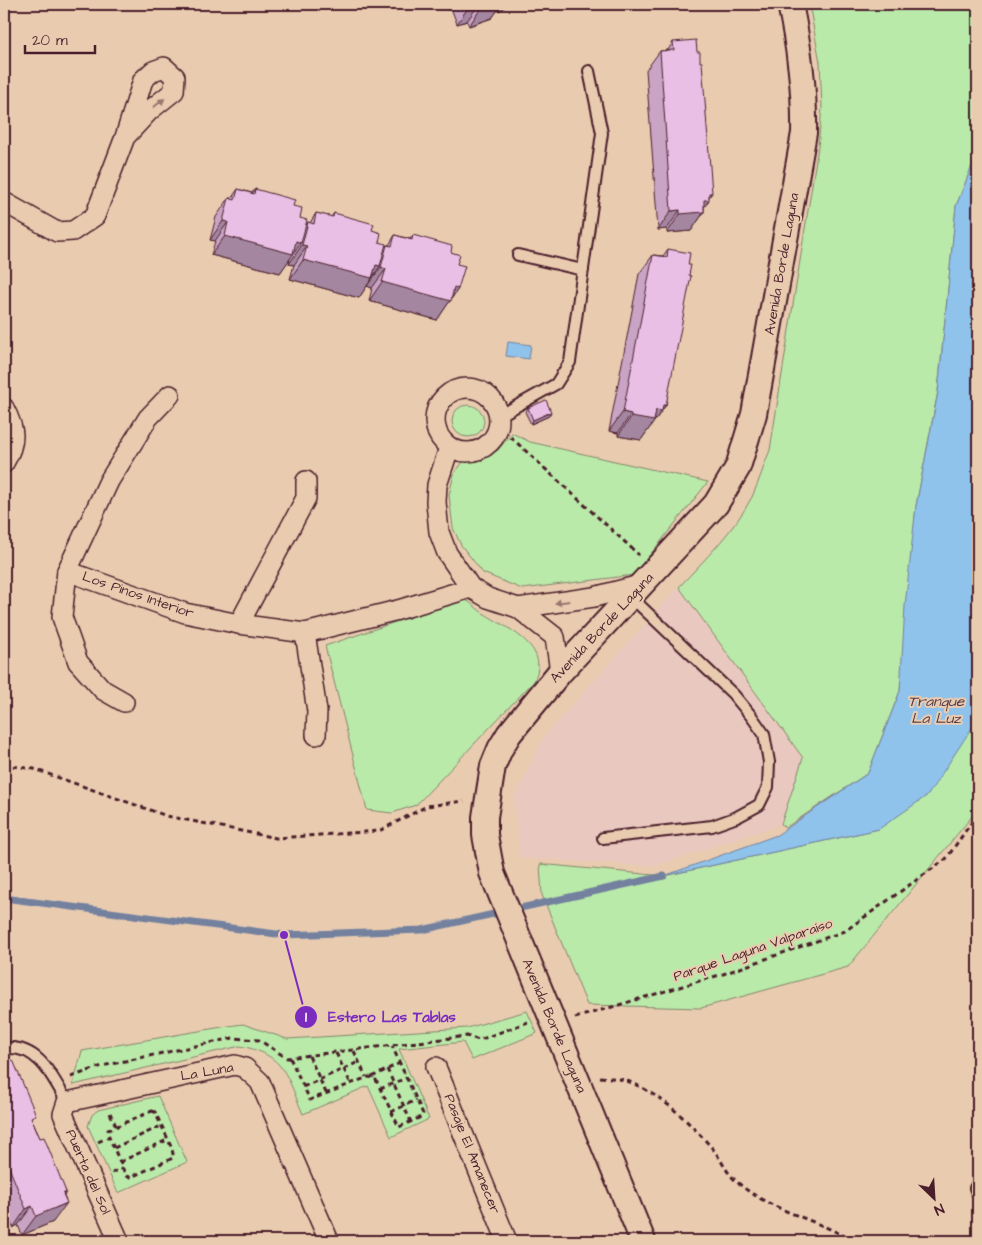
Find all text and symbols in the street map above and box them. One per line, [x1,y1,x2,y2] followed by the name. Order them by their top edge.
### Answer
[25,22,95,54] scale bar
[32,30,68,51] text: 20 m
[152,98,166,108] one-way arrow
[760,191,804,337] street label: Avenida Borde Laguna
[80,567,197,624] street label: Los Pinos Interior
[546,569,658,687] street label: Avenida Borde Laguna
[554,598,570,606] one-way arrow
[908,691,965,729] water label: Tranque La Luz
[671,913,835,987] street label: Parque Laguna Valparaíso
[517,956,591,1096] street label: Avenida Borde Laguna
[293,1002,466,1032] callout: Estero Las Tablas
[305,1007,307,1028] text: 1
[328,1007,456,1028] text: Estero Las Tablas
[179,1058,235,1086] street label: La Luna
[439,1091,505,1217] street label: Pasaje El Amanecer
[60,1126,116,1218] street label: Puerta del Sol
[910,1172,960,1222] north arrow
[931,1198,947,1220] text: N

